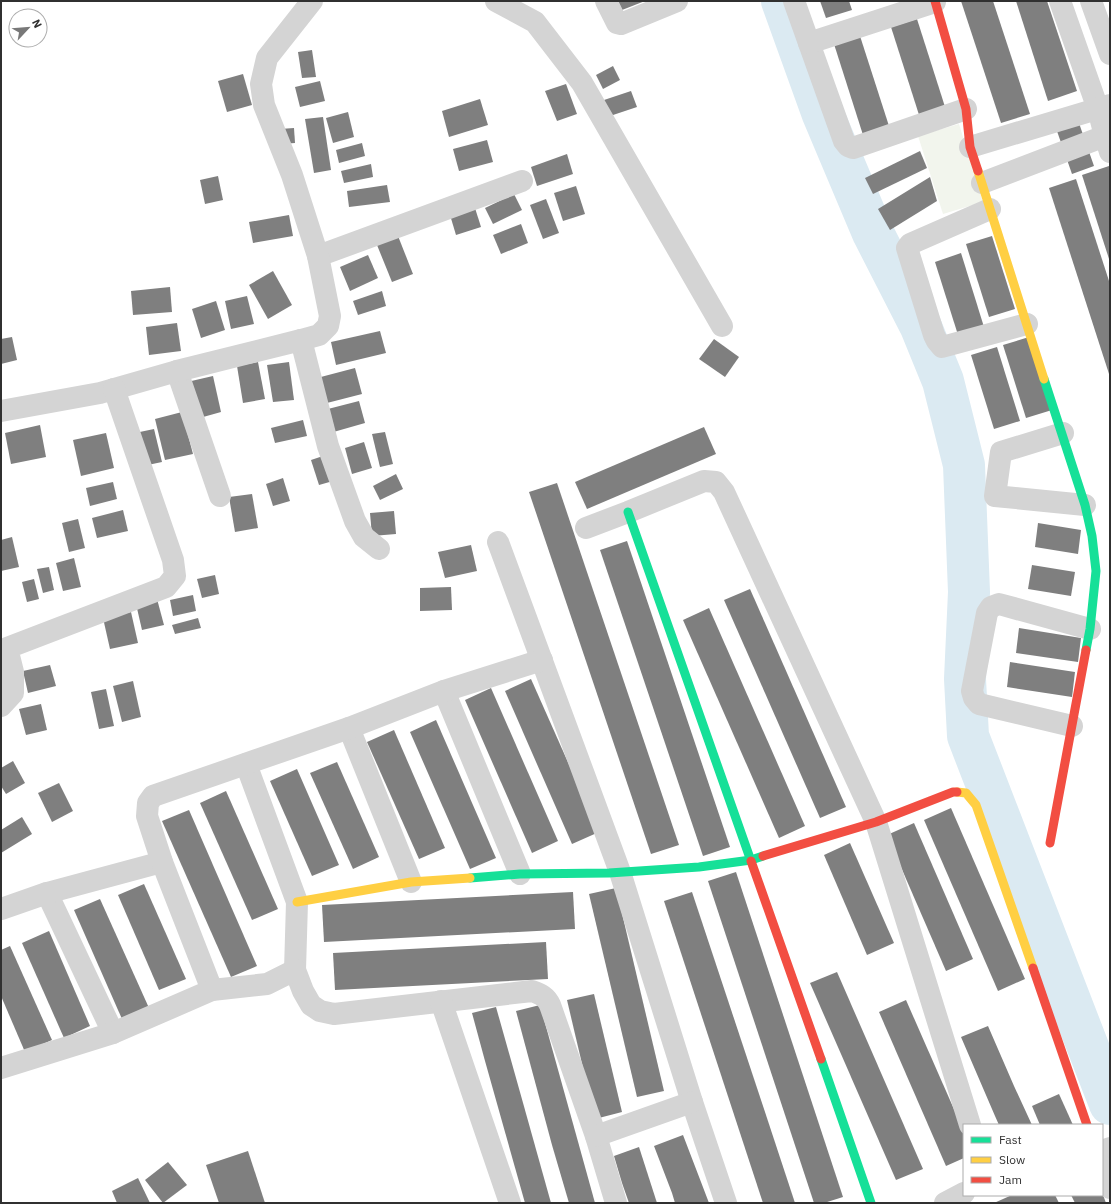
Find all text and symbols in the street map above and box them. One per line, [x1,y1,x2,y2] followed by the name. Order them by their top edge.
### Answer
[8,8,48,48] north arrow
[29,17,45,30] text: N
[963,1124,1103,1196] legend
[999,1132,1022,1147] text: Fast
[999,1152,1025,1167] text: Slow
[999,1172,1022,1187] text: Jam

